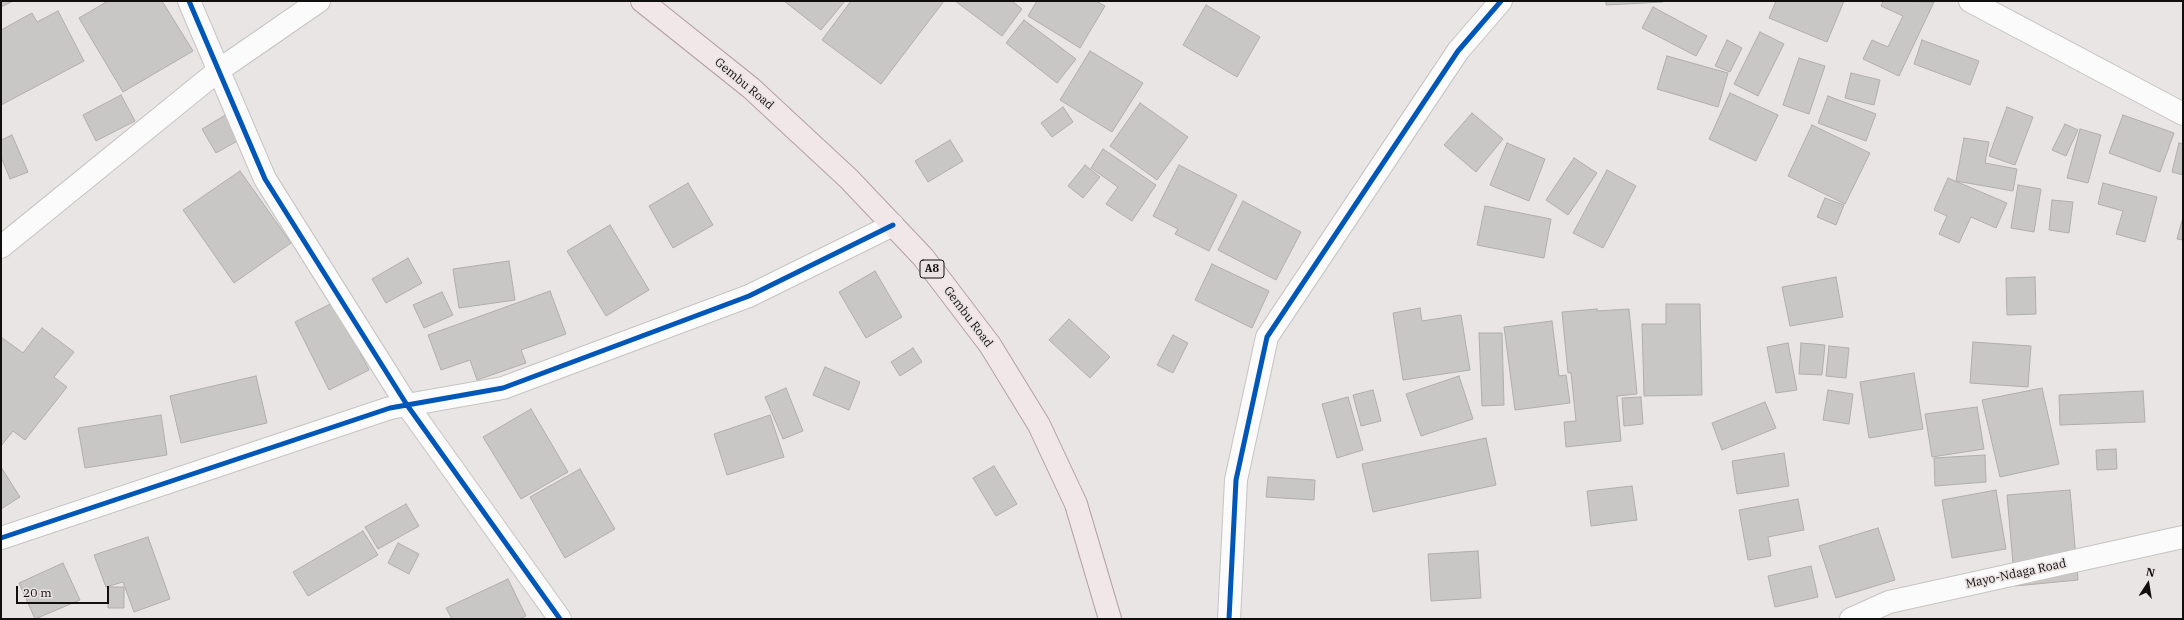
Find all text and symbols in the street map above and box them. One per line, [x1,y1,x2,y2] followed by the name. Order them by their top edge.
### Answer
[712,55,776,113] street label: Gembu Road
[920,260,944,278] road number: A8
[940,284,996,350] street label: Gembu Road
[1964,556,2068,592] street label: Mayo-Ndaga Road
[2128,564,2168,604] north arrow
[2145,565,2156,580] text: N
[18,578,111,604] scale bar
[23,585,52,600] text: 20 m

